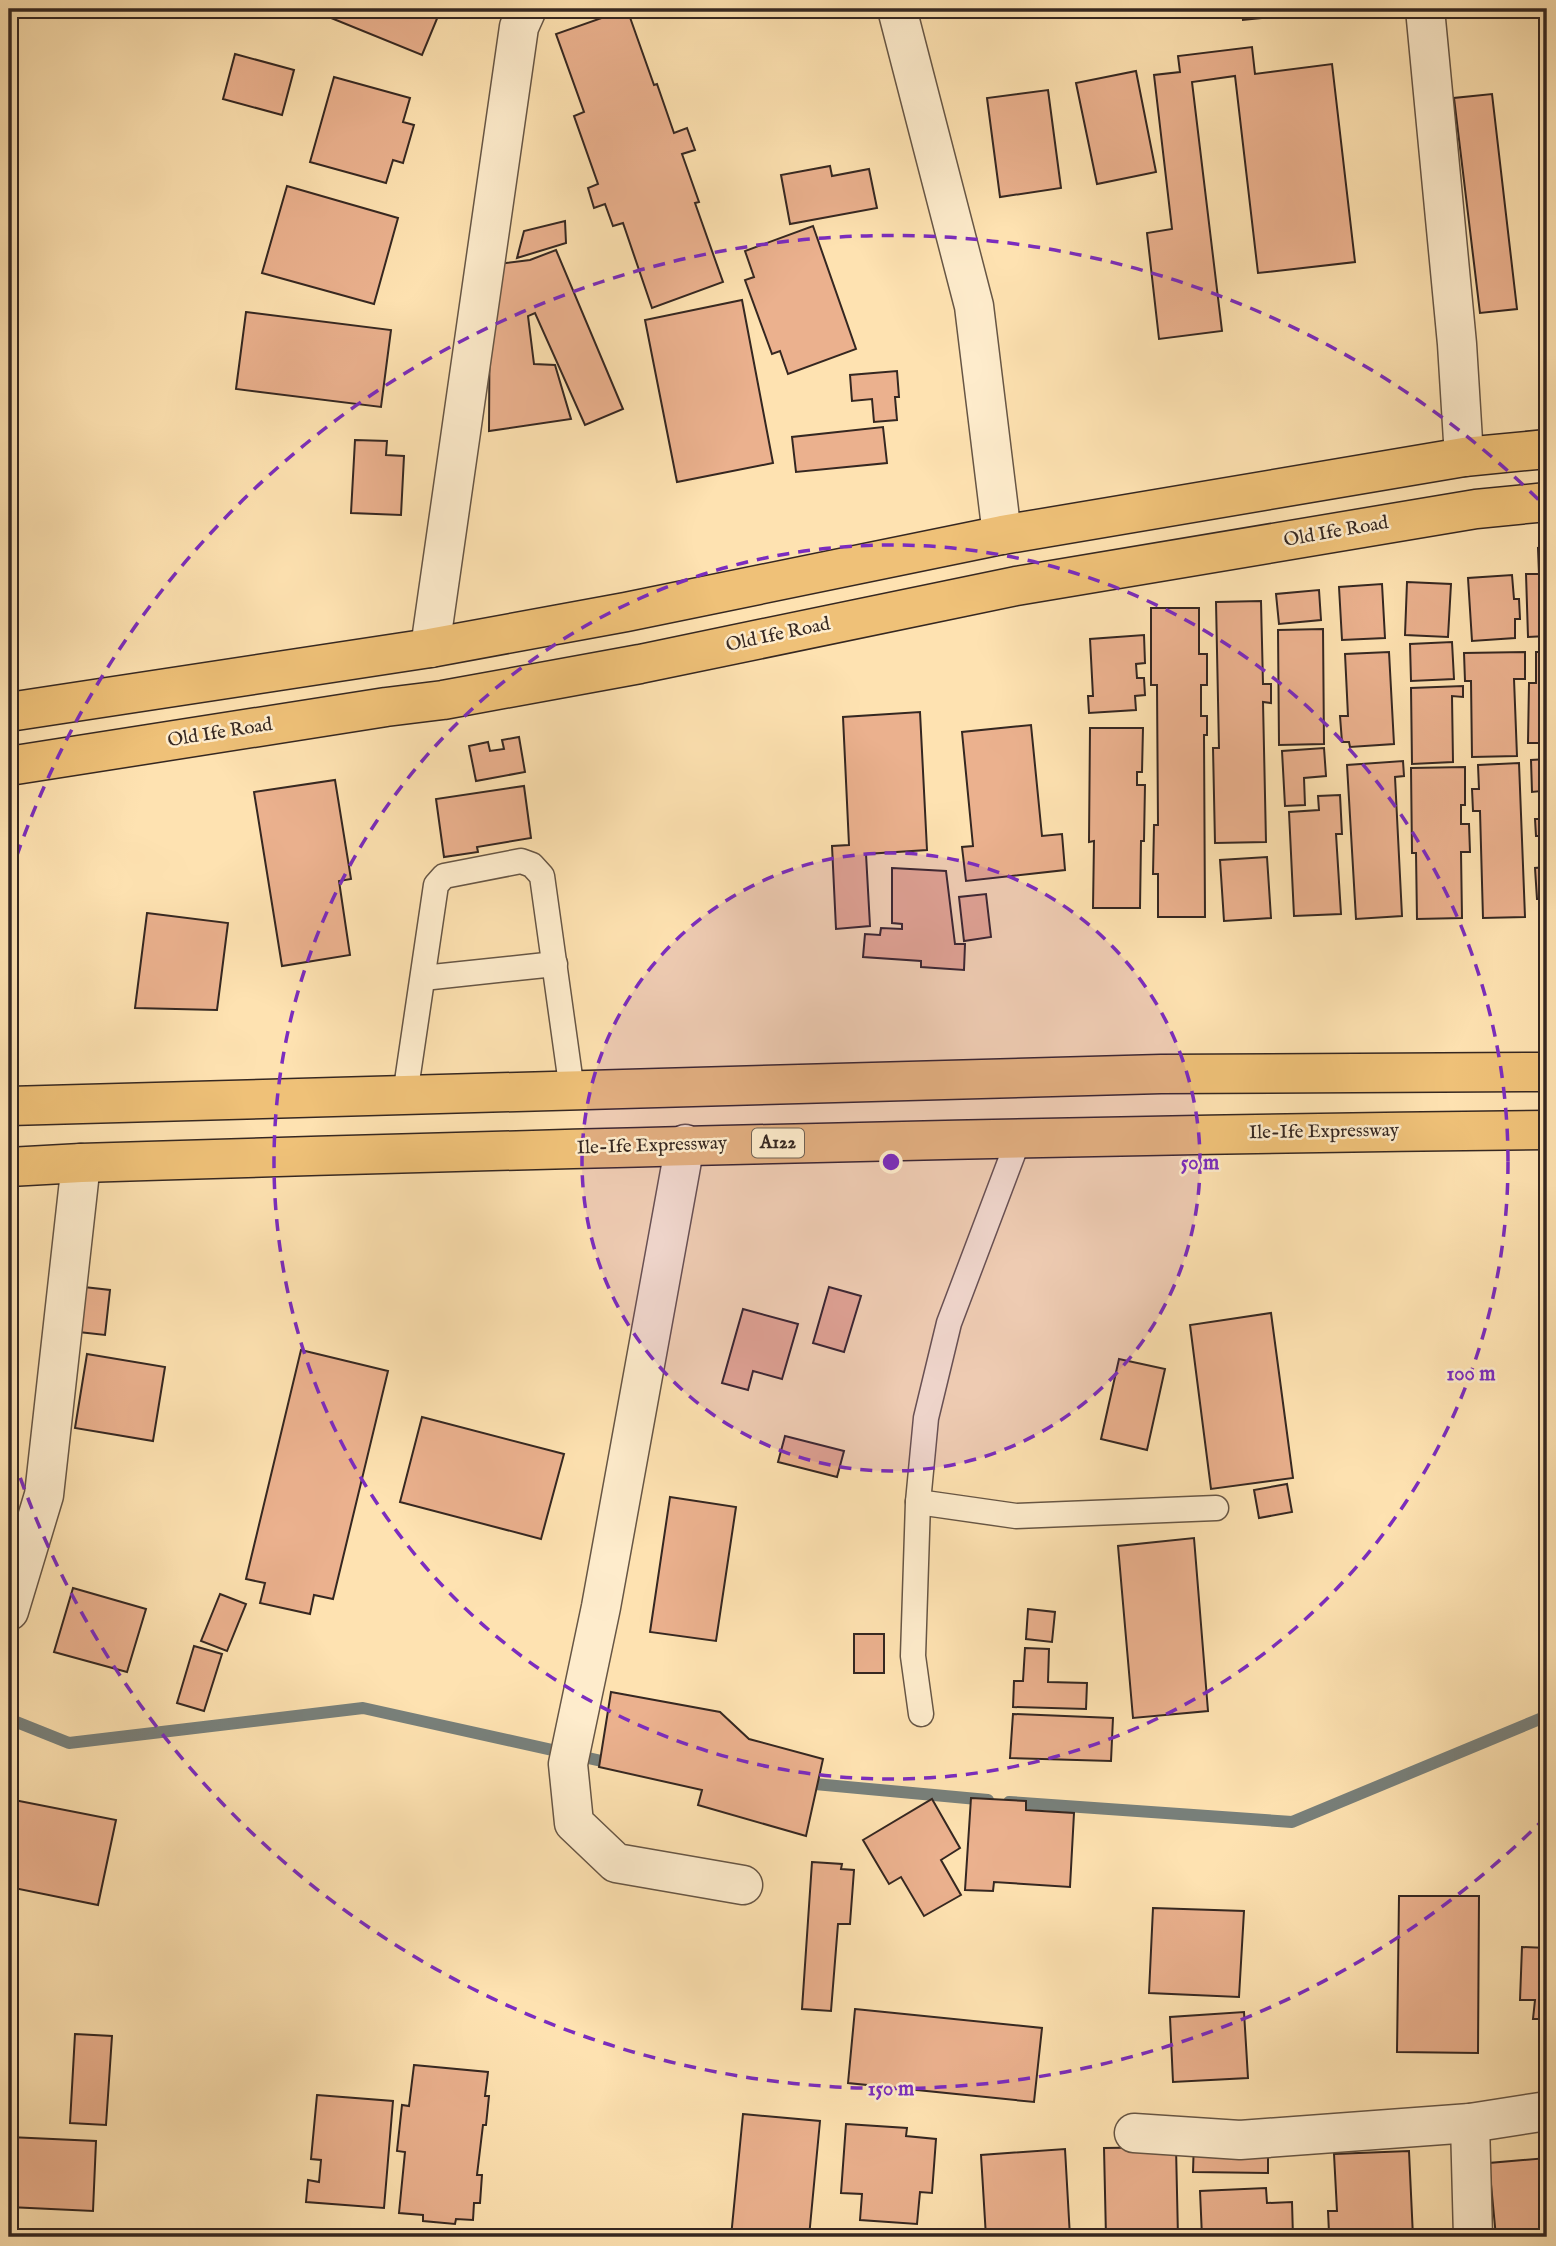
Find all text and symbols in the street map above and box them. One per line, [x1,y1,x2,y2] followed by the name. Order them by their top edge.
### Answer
[1282,511,1391,553] street label: Old Ife Road
[724,612,833,658] street label: Old Ife Road
[166,713,275,753] street label: Old Ife Road
[1249,1119,1400,1145] street label: Ile-Ife Expressway
[752,1128,804,1158] road number: A122
[576,1131,728,1161] street label: Ile-Ife Expressway
[879,1150,903,1174] centre of rings
[1181,1150,1220,1177] text: 50 m
[1446,1361,1496,1388] text: 100 m
[868,2076,915,2103] text: 150 m

